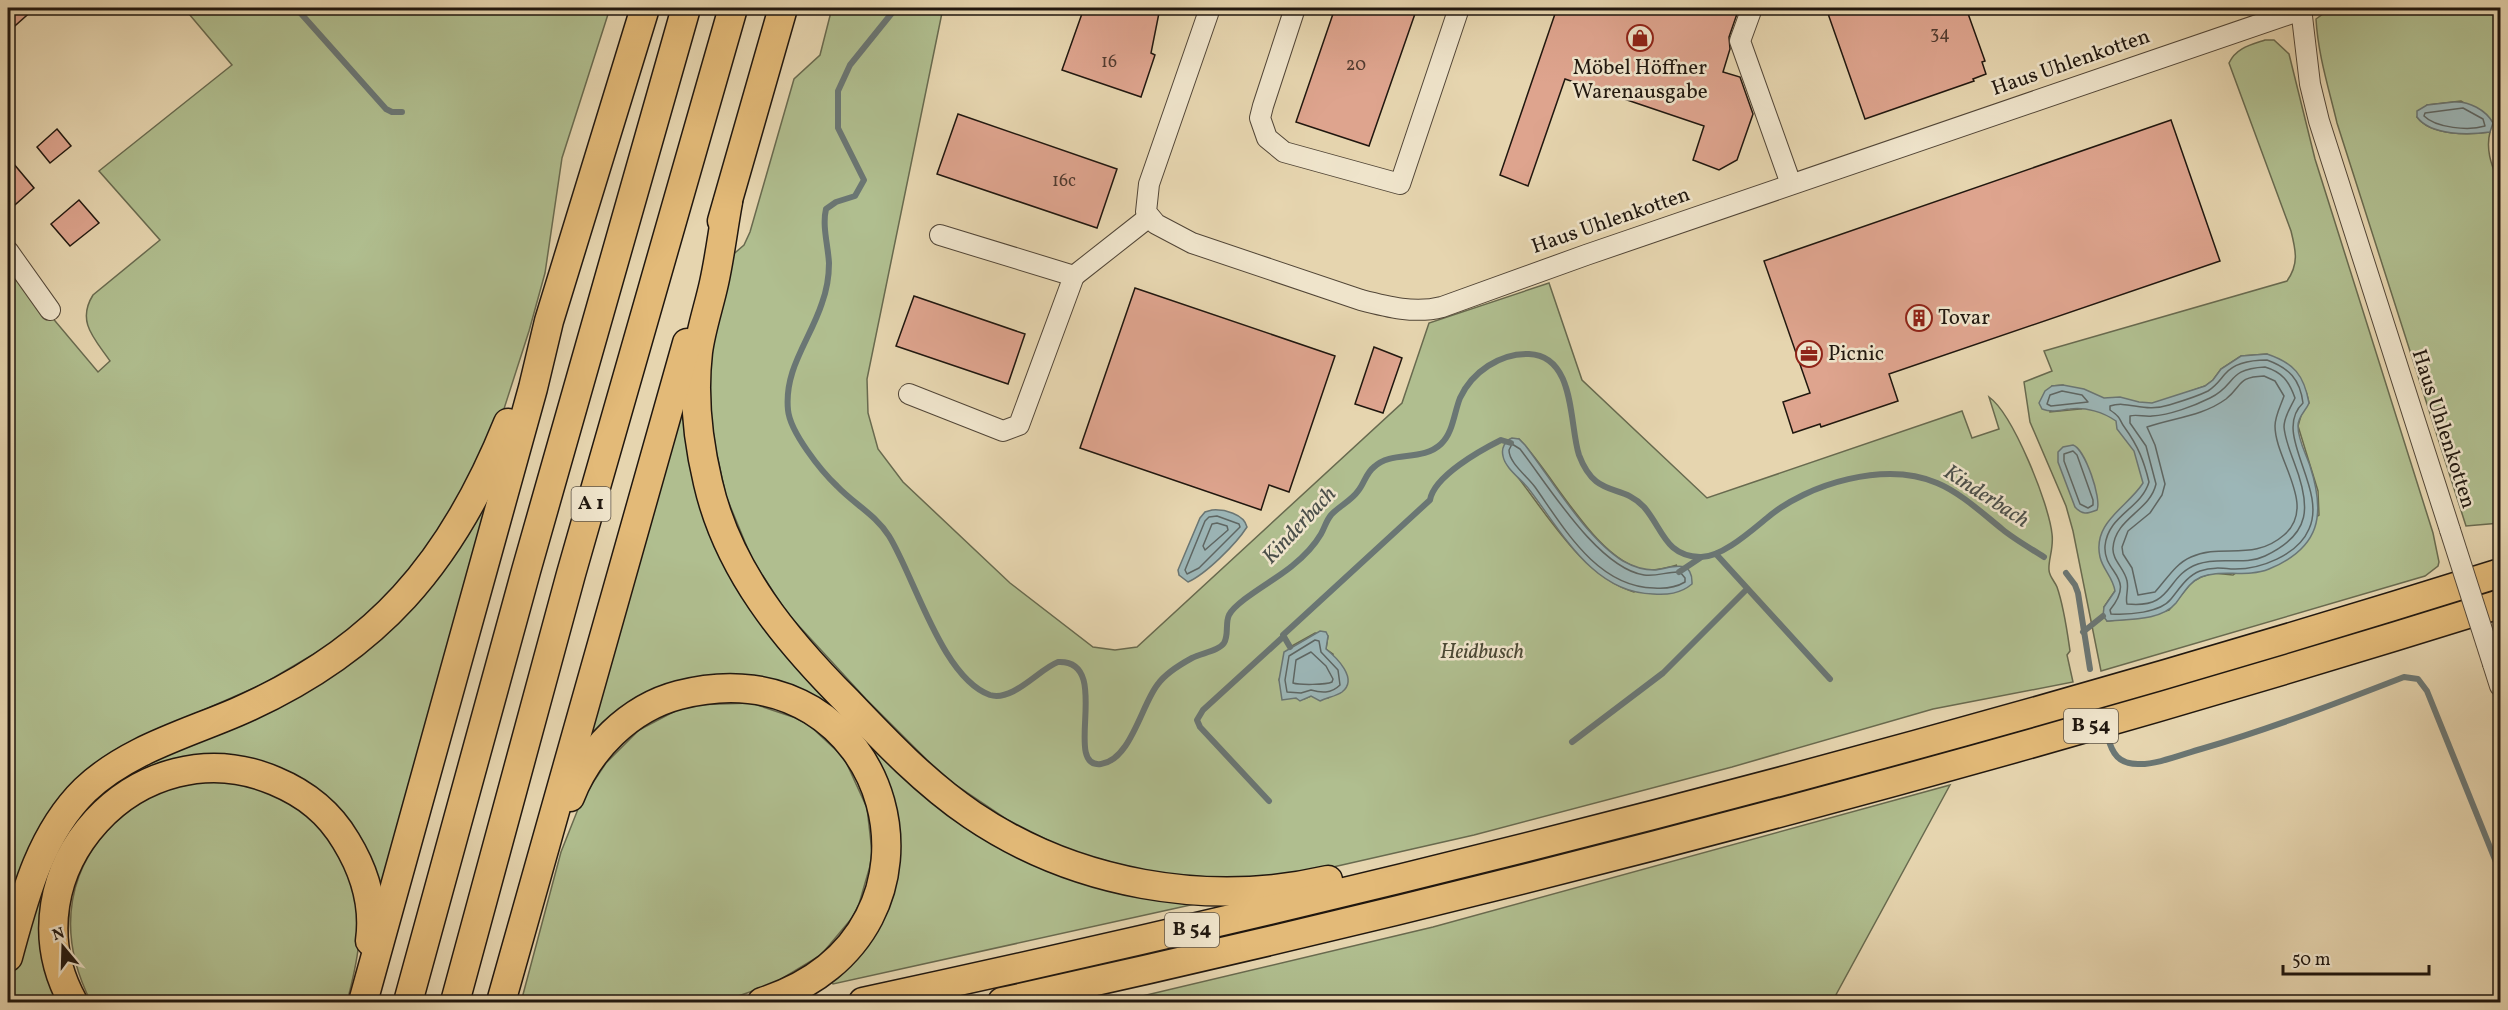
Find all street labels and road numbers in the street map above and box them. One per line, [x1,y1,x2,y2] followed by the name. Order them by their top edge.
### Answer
[1988,22,2154,104] street label: Haus Uhlenkotten
[1528,180,1694,262] street label: Haus Uhlenkotten
[2404,346,2482,512] street label: Haus Uhlenkotten
[572,487,610,521] road number: A 1
[2064,709,2118,743] road number: B 54
[1165,913,1219,947] road number: B 54

